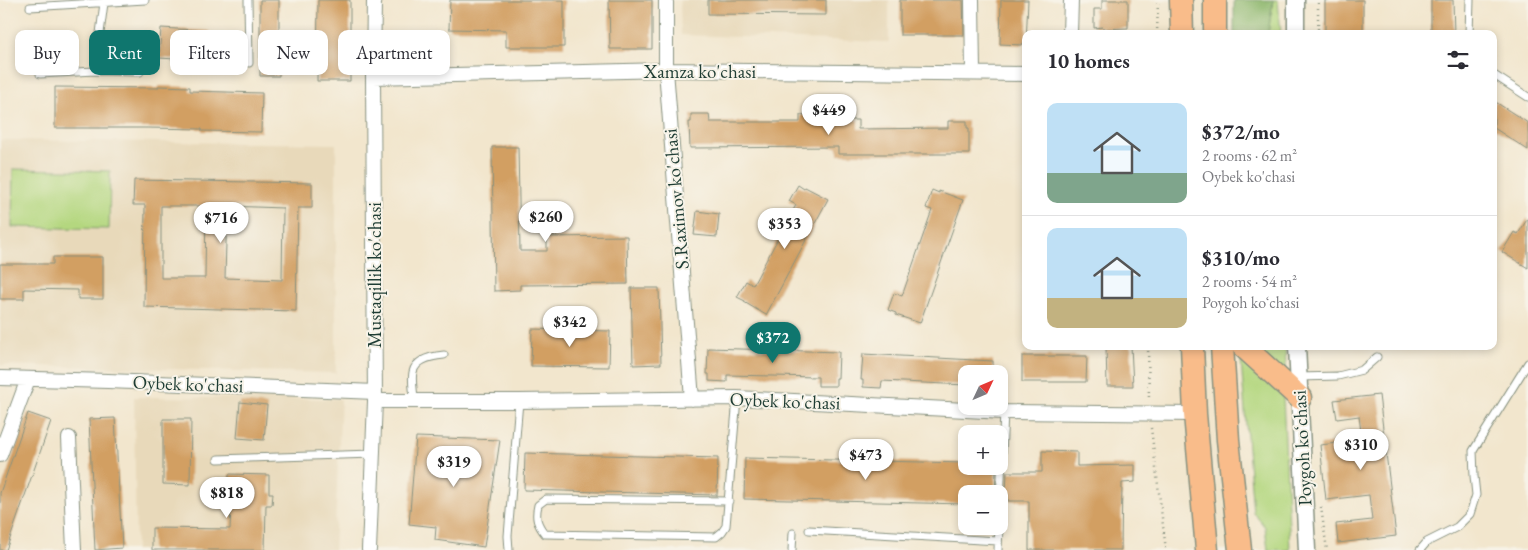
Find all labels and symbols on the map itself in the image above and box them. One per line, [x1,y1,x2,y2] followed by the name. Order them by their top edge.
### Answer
[643,59,757,84] street label: Xamza ko'chasi
[799,94,859,136] pin: $449
[657,127,695,270] street label: S.Raximov ko'chasi
[516,200,576,243] pin: $260
[191,202,251,244] pin: $716
[362,202,387,348] street label: Mustaqillik ko'chasi
[755,208,815,250] pin: $353
[540,306,600,348] pin: $342
[743,322,803,364] pin: $372
[958,365,1008,415] north arrow
[132,370,244,398] street label: Oybek ko'chasi
[729,387,841,415] street label: Oybek ko'chasi
[1286,389,1318,506] street label: Poygoh koʻchasi
[1331,428,1391,471] pin: $310
[836,438,896,481] pin: $473
[424,446,484,488] pin: $319
[197,476,257,519] pin: $818

